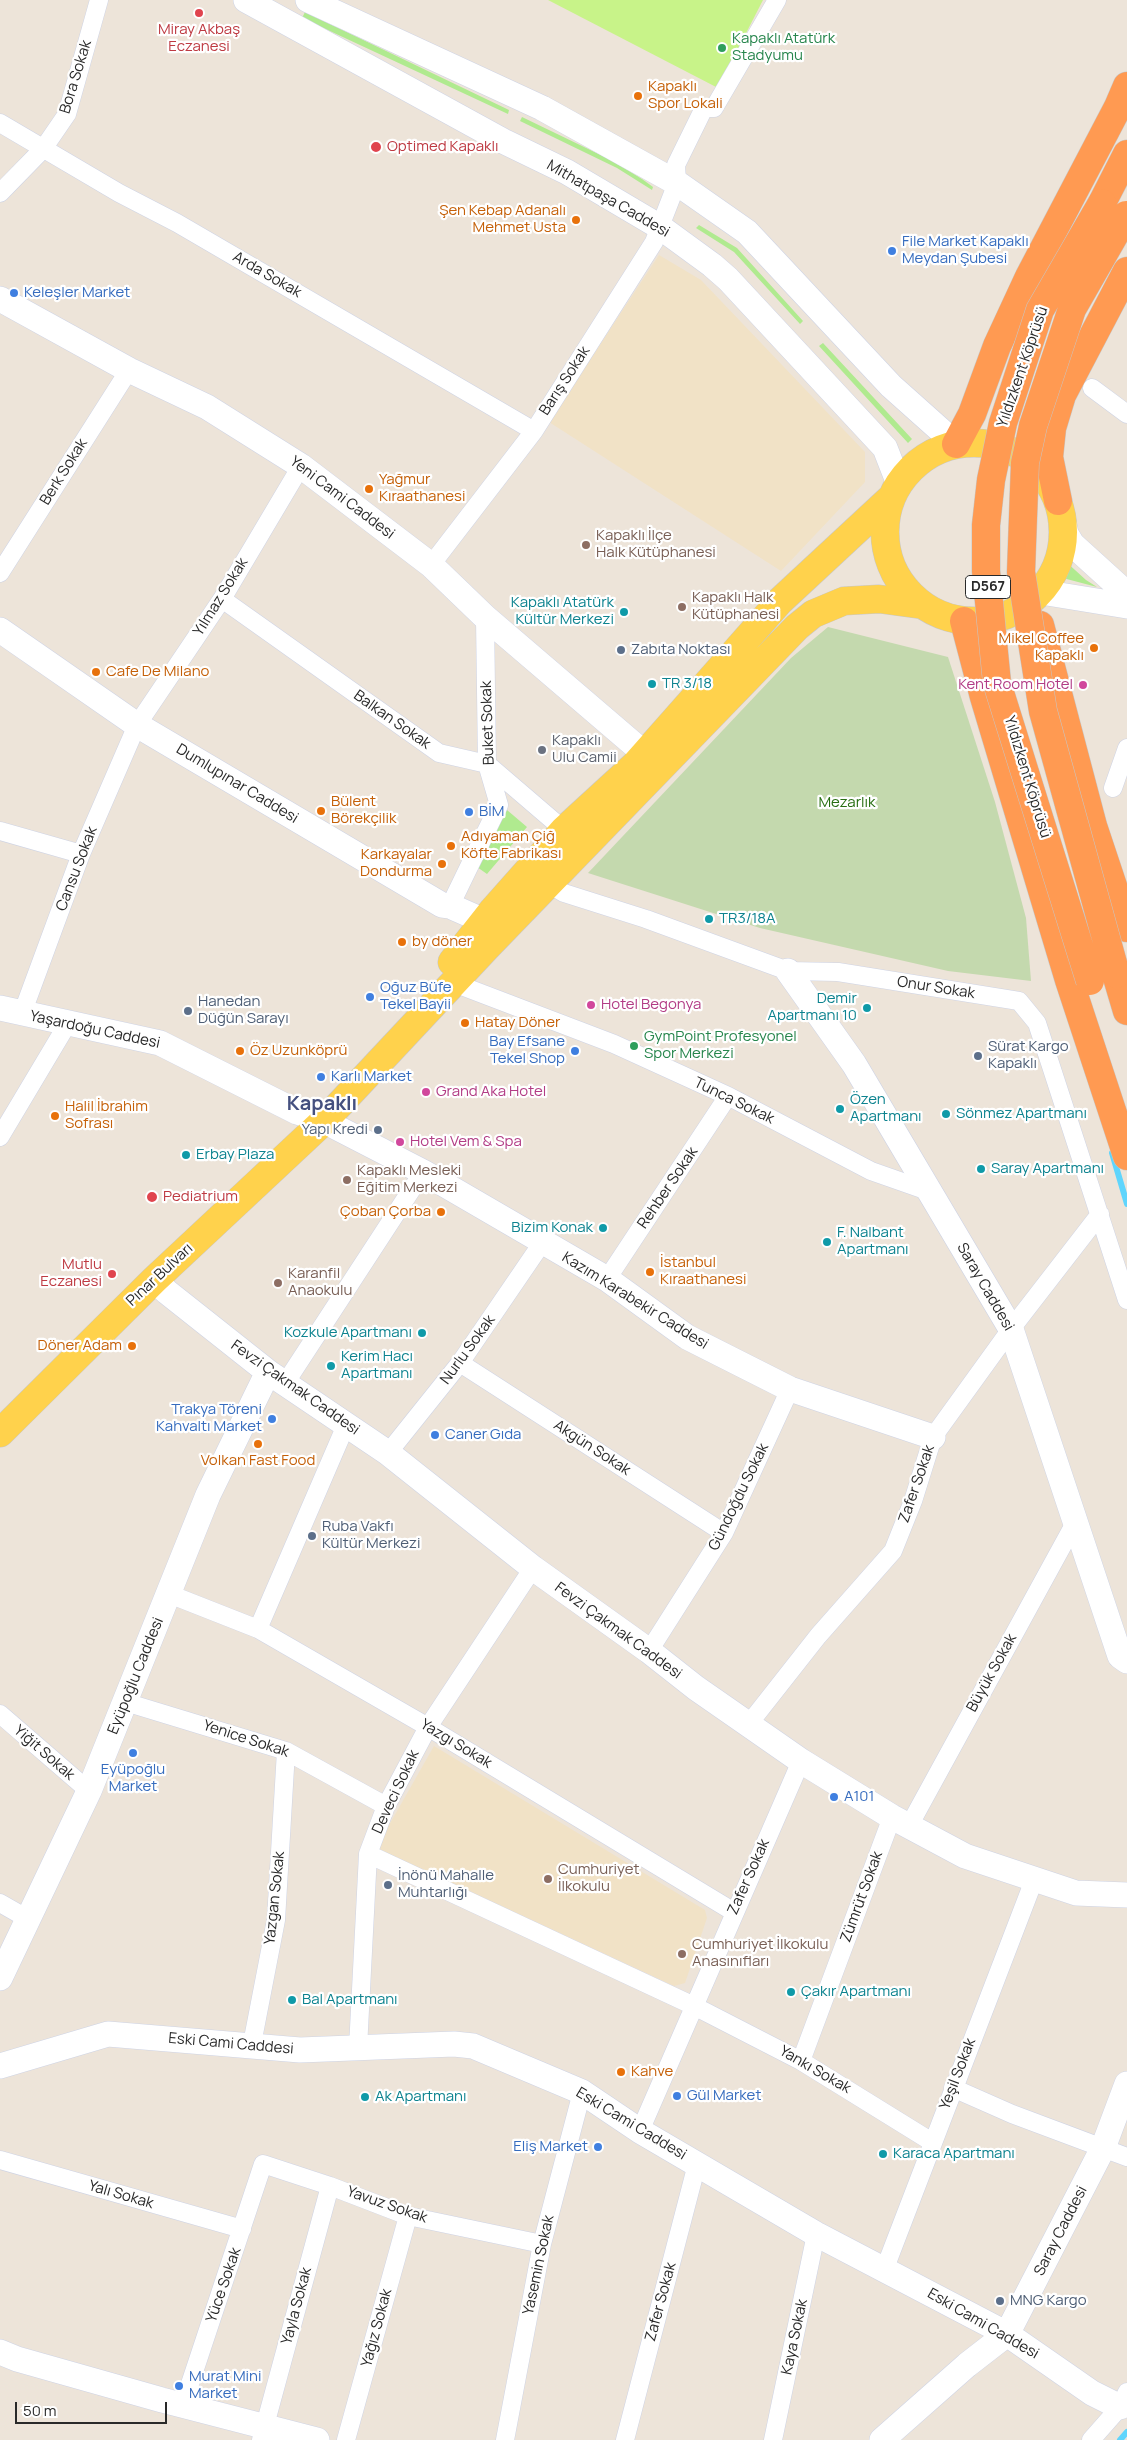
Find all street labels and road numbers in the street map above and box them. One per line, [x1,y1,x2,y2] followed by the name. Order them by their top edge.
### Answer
[56,38,96,116] street label: Bora Sokak
[543,157,673,241] street label: Mithatpaşa Caddesi
[229,248,305,302] street label: Arda Sokak
[994,304,1052,430] street label: Yıldızkent Köprüsü
[536,343,594,419] street label: Barış Sokak
[36,435,92,509] street label: Berk Sokak
[286,453,398,543] street label: Yeni Cami Caddesi
[190,555,252,639] street label: Yılmaz Sokak
[966,576,1010,598] road number: D567
[478,680,498,766] street label: Buket Sokak
[350,687,434,753] street label: Balkan Sokak
[1000,714,1054,840] street label: Yıldızkent Köprüsü
[173,740,301,828] street label: Dumlupınar Caddesi
[53,824,101,914] street label: Cansu Sokak
[896,973,976,1003] street label: Onur Sokak
[28,1007,162,1053] street label: Yaşardoğu Caddesi
[691,1074,777,1128] street label: Tunca Sokak
[634,1144,702,1232] street label: Rehber Sokak
[123,1240,197,1310] street label: Pınar Bulvarı
[953,1240,1017,1334] street label: Saray Caddesi
[559,1249,711,1353] street label: Kazım Karabekir Caddesi
[437,1312,499,1388] street label: Nurlu Sokak
[227,1337,363,1439] street label: Fevzi Çakmak Caddesi
[550,1416,634,1480] street label: Akgün Sokak
[705,1440,773,1554] street label: Gündoğdu Sokak
[895,1443,939,1525] street label: Zafer Sokak
[551,1579,685,1683] street label: Fevzi Çakmak Caddesi
[104,1615,168,1737] street label: Eyüpoğlu Caddesi
[963,1631,1021,1715] street label: Büyük Sokak
[417,1716,495,1772] street label: Yazgı Sokak
[201,1717,291,1761] street label: Yenice Sokak
[10,1722,78,1784] street label: Yiğit Sokak
[369,1747,423,1837] street label: Deveci Sokak
[724,1836,774,1918] street label: Zafer Sokak
[837,1849,887,1945] street label: Zümrüt Sokak
[261,1850,289,1946] street label: Yazgan Sokak
[168,2030,294,2058] street label: Eski Cami Caddesi
[936,2036,980,2112] street label: Yeşil Sokak
[776,2042,854,2098] street label: Yankı Sokak
[573,2084,689,2164] street label: Eski Cami Caddesi
[86,2177,156,2213] street label: Yalı Sokak
[344,2183,430,2227] street label: Yavuz Sokak
[1031,2183,1091,2279] street label: Saray Caddesi
[520,2214,558,2316] street label: Yasemin Sokak
[203,2245,245,2325] street label: Yüce Sokak
[642,2261,680,2343] street label: Zafer Sokak
[278,2265,316,2347] street label: Yayla Sokak
[924,2285,1042,2363] street label: Eski Cami Caddesi
[358,2287,396,2369] street label: Yağız Sokak
[778,2297,812,2377] street label: Kaya Sokak

